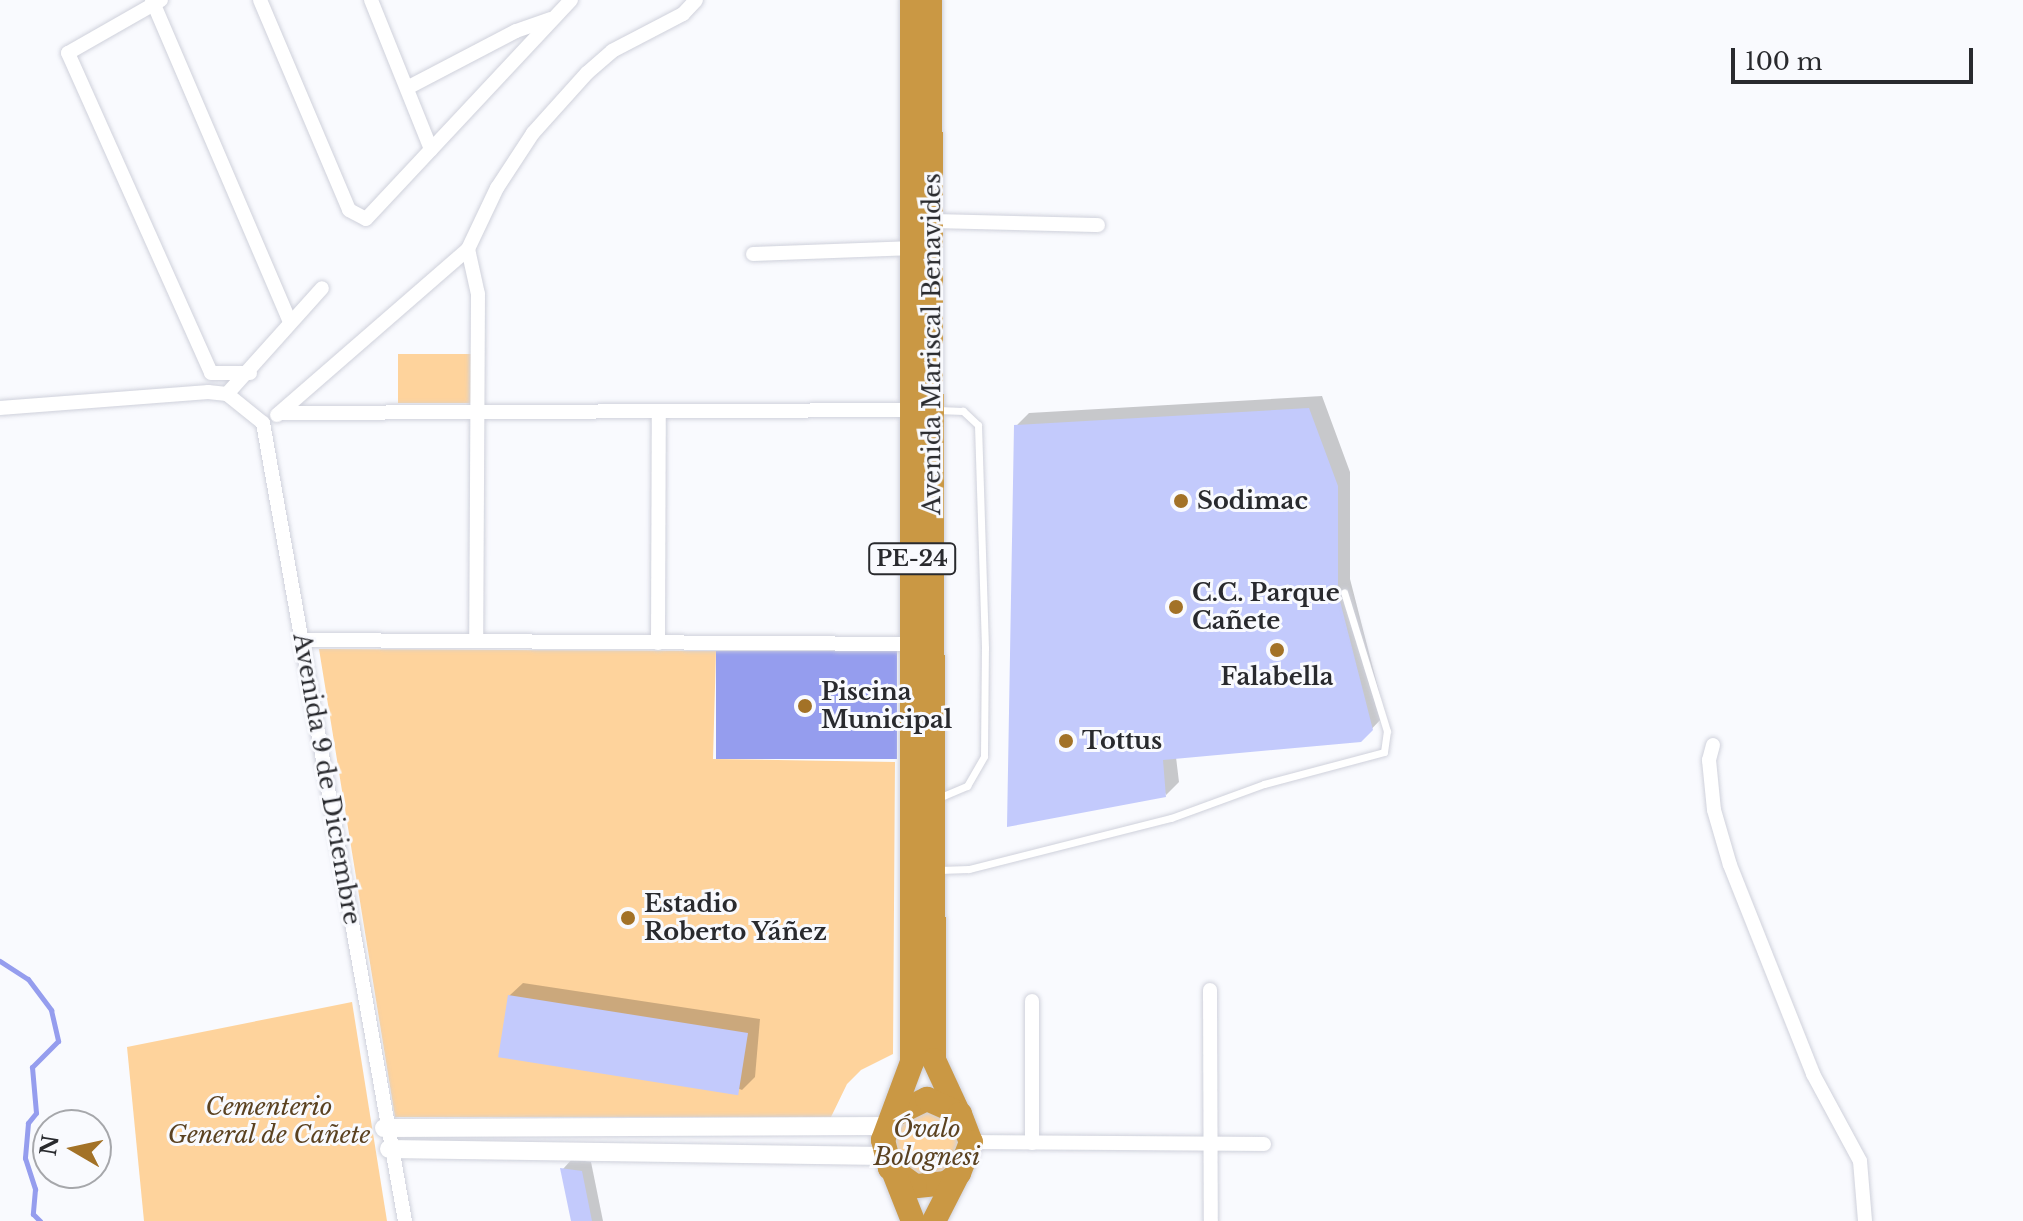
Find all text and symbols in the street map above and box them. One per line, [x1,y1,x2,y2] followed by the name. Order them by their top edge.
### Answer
[1735,32,1977,82] scale bar
[1745,47,1823,76] text: 100 m
[918,173,946,515] street label: Avenida Mariscal Benavides
[1197,487,1308,515] place label: Sodimac
[1172,492,1190,510] marker: Sodimac
[868,541,956,577] road number: PE-24
[1192,579,1340,635] place label: C.C. Parque Cañete
[1167,598,1185,616] marker: C.C. Parque Cañete
[287,631,367,927] street label: Avenida 9 de Diciembre
[1268,641,1286,659] marker: Falabella
[1220,663,1334,691] place label: Falabella
[821,678,952,734] place label: Piscina Municipal
[796,697,814,715] marker: Piscina Municipal
[1082,727,1162,755] place label: Tottus
[1057,732,1075,750] marker: Tottus
[644,890,828,946] place label: Estadio Roberto Yáñez
[619,909,637,927] marker: Estadio Roberto Yáñez
[167,1093,371,1149] park label: Cementerio General de Cañete
[32,1109,112,1189] north arrow
[874,1115,980,1171] park label: Óvalo Bolognesi
[35,1133,65,1158] text: N

